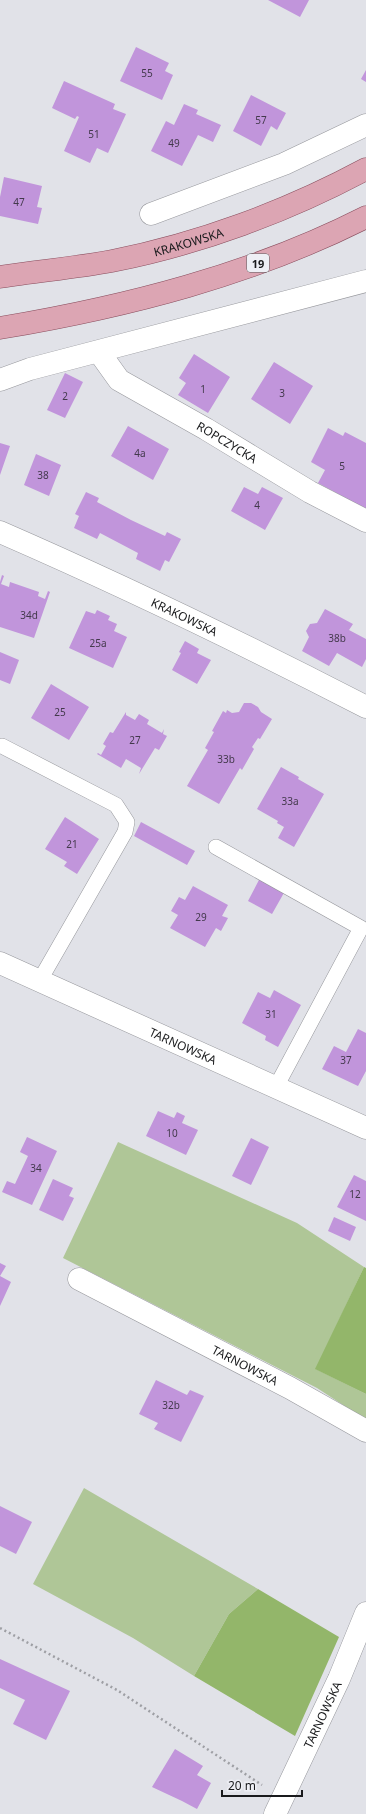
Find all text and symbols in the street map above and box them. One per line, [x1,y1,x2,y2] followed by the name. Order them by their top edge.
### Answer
[141,66,153,80] house number: 55
[255,113,267,127] house number: 57
[88,127,100,141] house number: 51
[168,136,180,150] house number: 49
[13,195,25,209] house number: 47
[152,223,226,260] street label: KRAKOWSKA
[247,254,269,272] road number: 19
[200,382,206,396] house number: 1
[279,386,285,400] house number: 3
[62,389,68,403] house number: 2
[194,417,261,467] street label: ROPCZYCKA
[134,446,146,460] house number: 4a
[339,459,345,473] house number: 5
[37,468,49,482] house number: 38
[254,498,260,512] house number: 4
[148,593,221,640] street label: KRAKOWSKA
[20,608,38,622] house number: 34d
[328,631,346,645] house number: 38b
[89,636,107,650] house number: 25a
[54,705,66,719] house number: 25
[129,733,141,747] house number: 27
[217,752,235,766] house number: 33b
[281,794,299,808] house number: 33a
[66,837,78,851] house number: 21
[195,910,207,924] house number: 29
[265,1007,277,1021] house number: 31
[147,1023,220,1068] street label: TARNOWSKA
[340,1053,352,1067] house number: 37
[166,1126,178,1140] house number: 10
[30,1161,42,1175] house number: 34
[349,1187,361,1201] house number: 12
[209,1341,281,1389] street label: TARNOWSKA
[162,1398,180,1412] house number: 32b
[299,1678,345,1751] street label: TARNOWSKA
[222,1772,302,1798] scale bar
[228,1777,256,1794] text: 20 m

